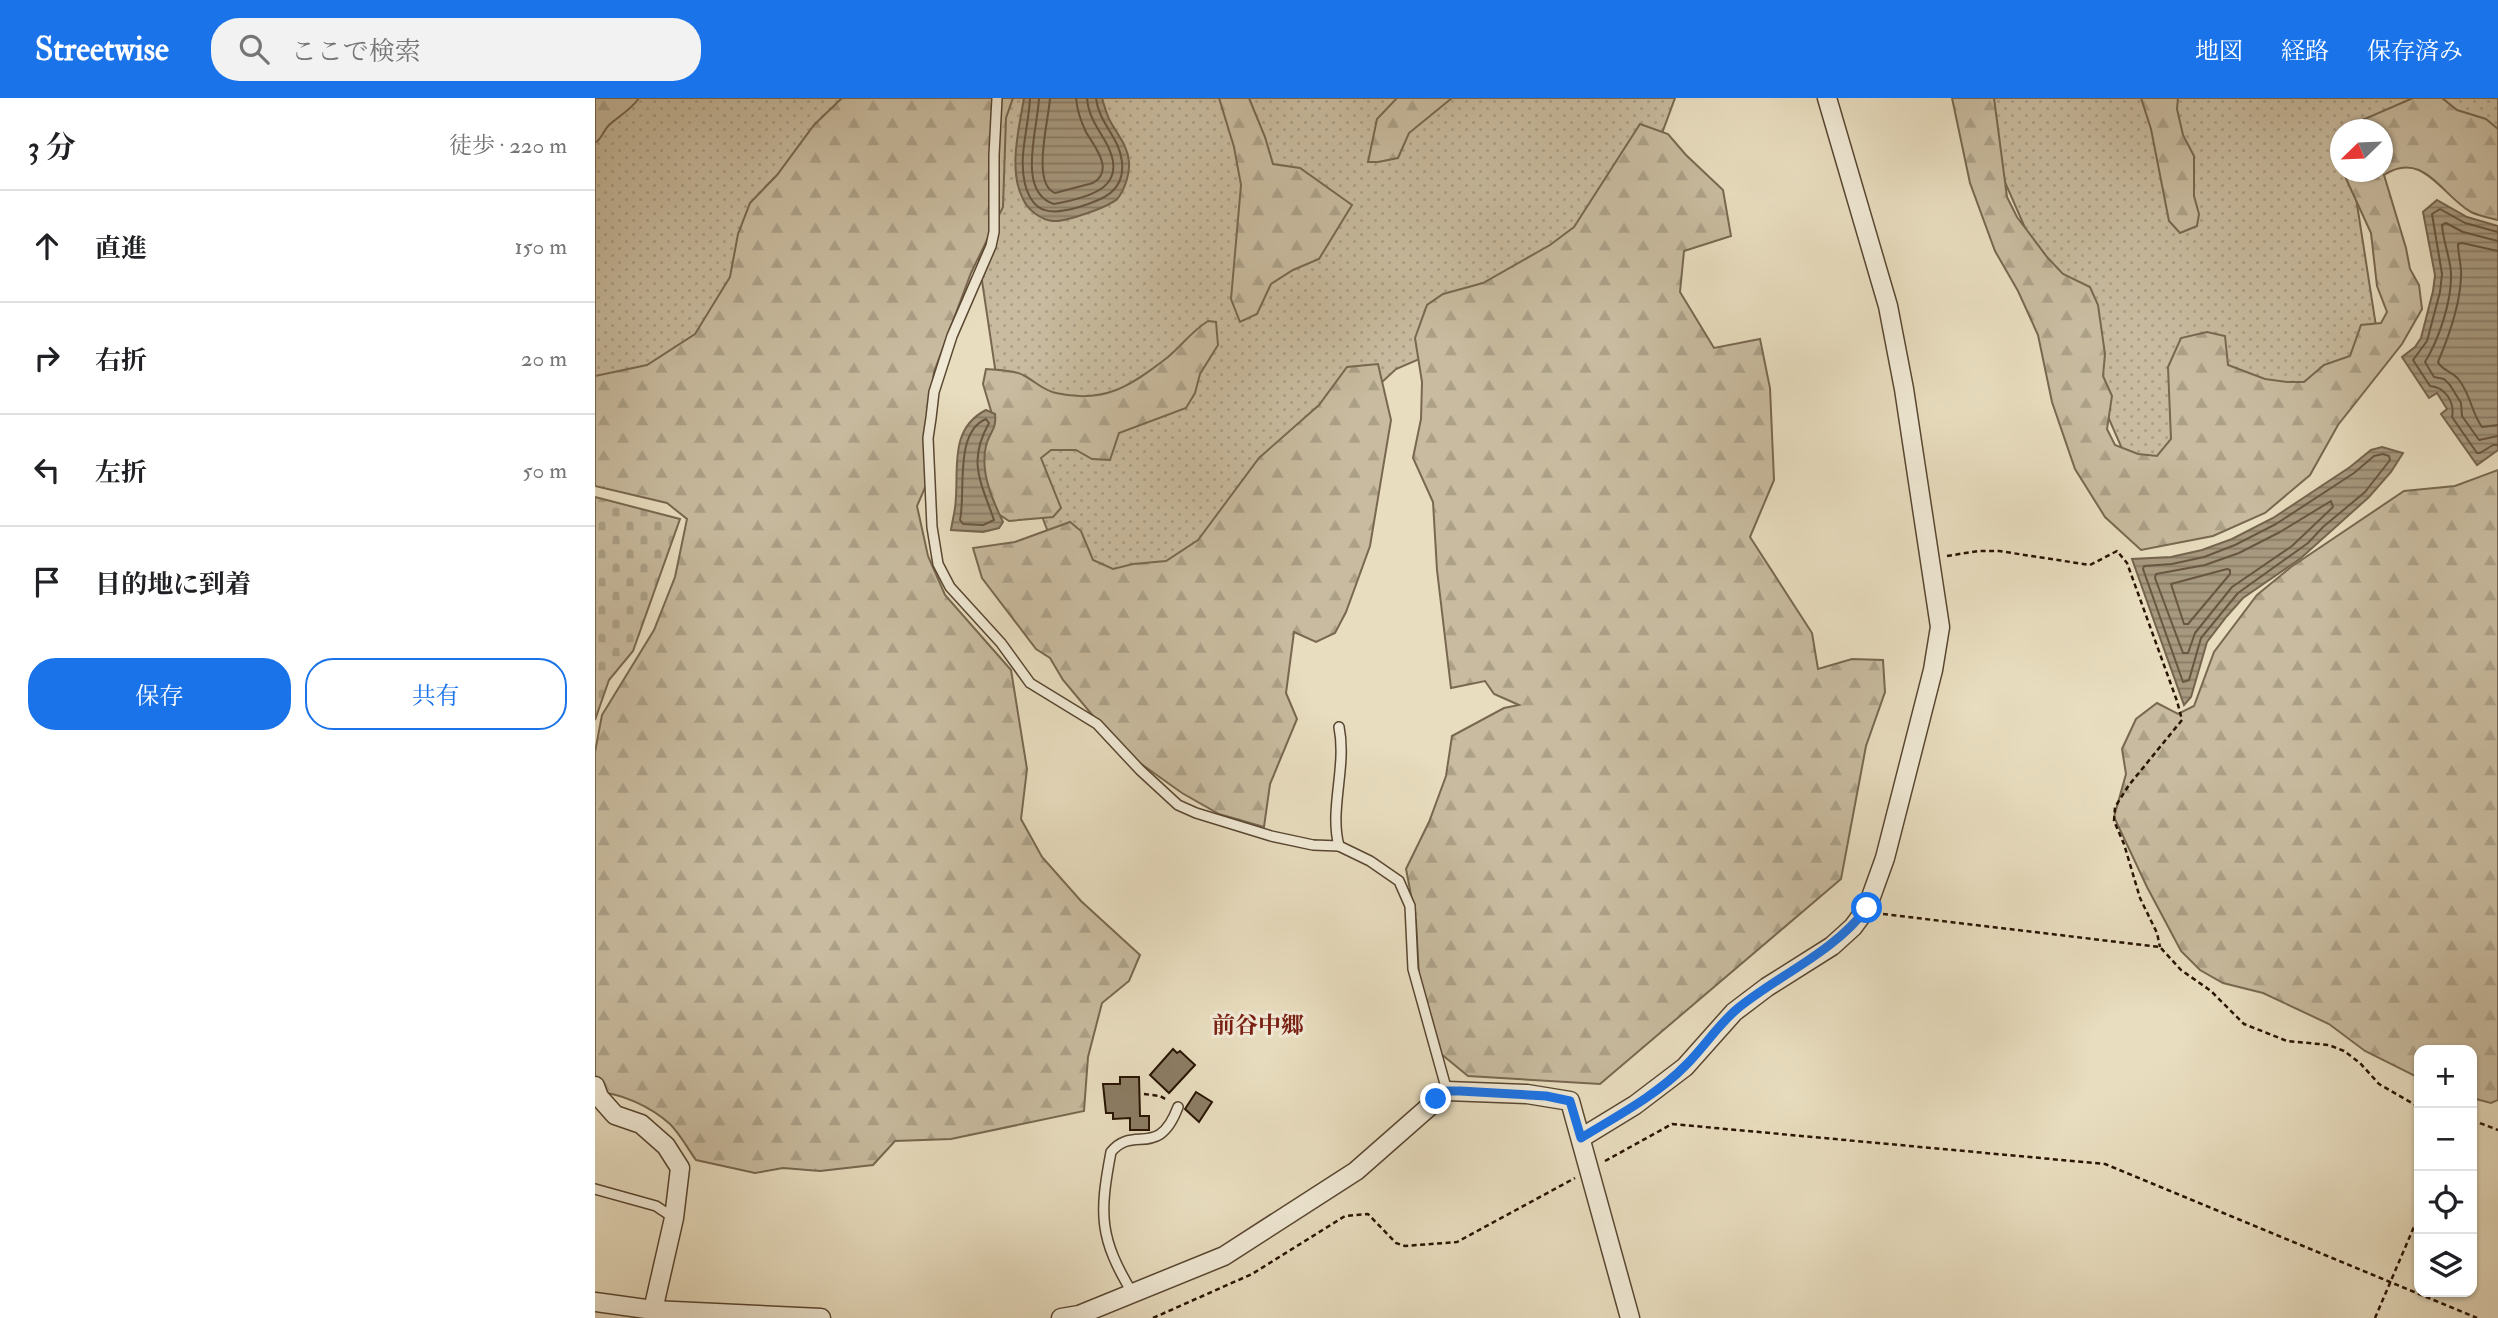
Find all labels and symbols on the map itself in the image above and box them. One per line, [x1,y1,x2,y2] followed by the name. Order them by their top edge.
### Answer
[2330,119,2393,182] north arrow
[1851,892,1882,923] route start
[1212,1011,1304,1040] district label: 前谷中郷
[1420,1083,1451,1114] route end

